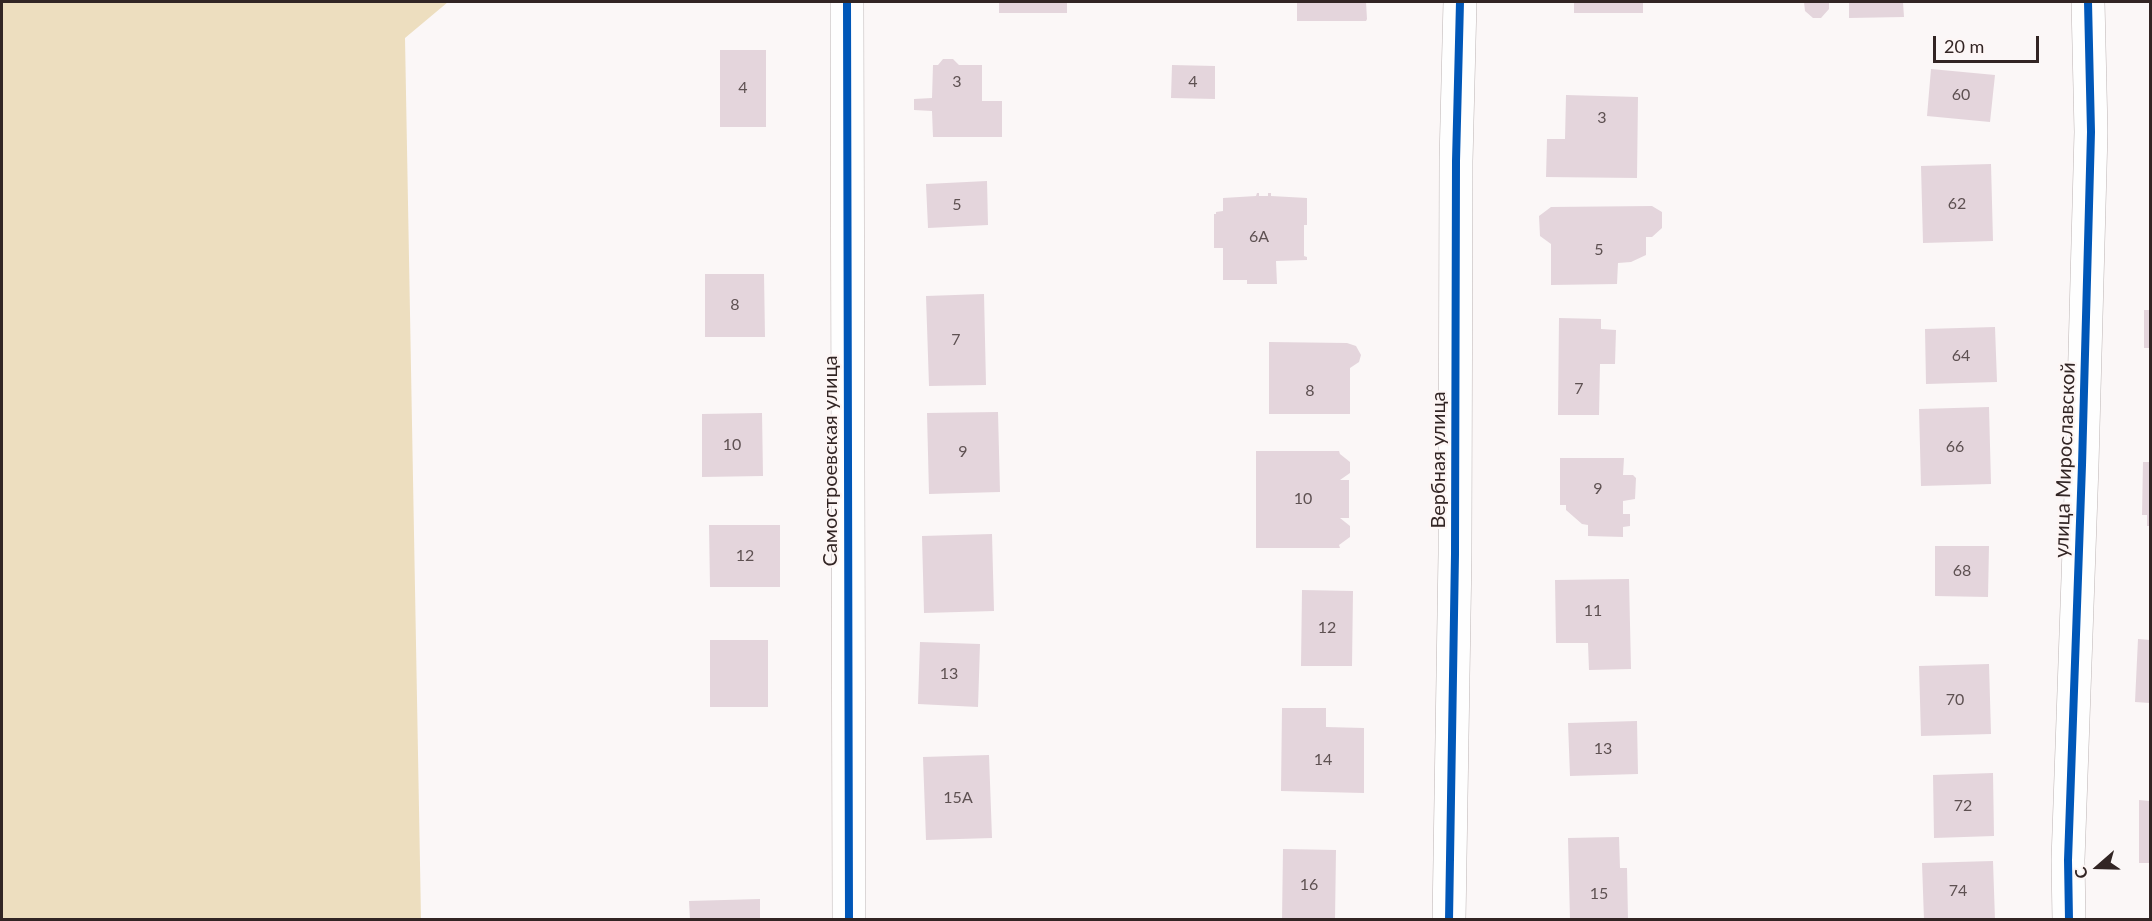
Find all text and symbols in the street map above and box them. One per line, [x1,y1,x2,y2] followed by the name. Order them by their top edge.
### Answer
[1936,24,2042,62] scale bar
[1944,35,1984,57] text: 20 m
[952,72,962,92] house number: 3
[1188,72,1198,92] house number: 4
[738,78,748,98] house number: 4
[1952,85,1970,105] house number: 60
[1597,108,1607,128] house number: 3
[1948,194,1966,214] house number: 62
[952,195,962,215] house number: 5
[1249,227,1269,247] house number: 6А
[1594,240,1604,260] house number: 5
[730,295,740,315] house number: 8
[951,330,961,350] house number: 7
[1952,346,1970,366] house number: 64
[819,356,843,566] street label: Самостроевская улица
[2050,362,2080,558] street label: улица Мирославской
[1574,379,1584,399] house number: 7
[1305,381,1315,401] house number: 8
[1427,391,1451,529] street label: Вербная улица
[723,435,741,455] house number: 10
[1946,437,1964,457] house number: 66
[958,442,968,462] house number: 9
[1593,479,1603,499] house number: 9
[1294,489,1312,509] house number: 10
[736,546,754,566] house number: 12
[1953,561,1971,581] house number: 68
[1584,601,1602,621] house number: 11
[1318,618,1336,638] house number: 12
[940,664,958,684] house number: 13
[1946,690,1964,710] house number: 70
[1594,739,1612,759] house number: 13
[1314,750,1332,770] house number: 14
[943,788,973,808] house number: 15А
[1954,796,1972,816] house number: 72
[2068,837,2128,897] north arrow
[2070,865,2091,882] text: С
[1300,875,1318,895] house number: 16
[1949,881,1967,901] house number: 74
[1590,884,1608,904] house number: 15

